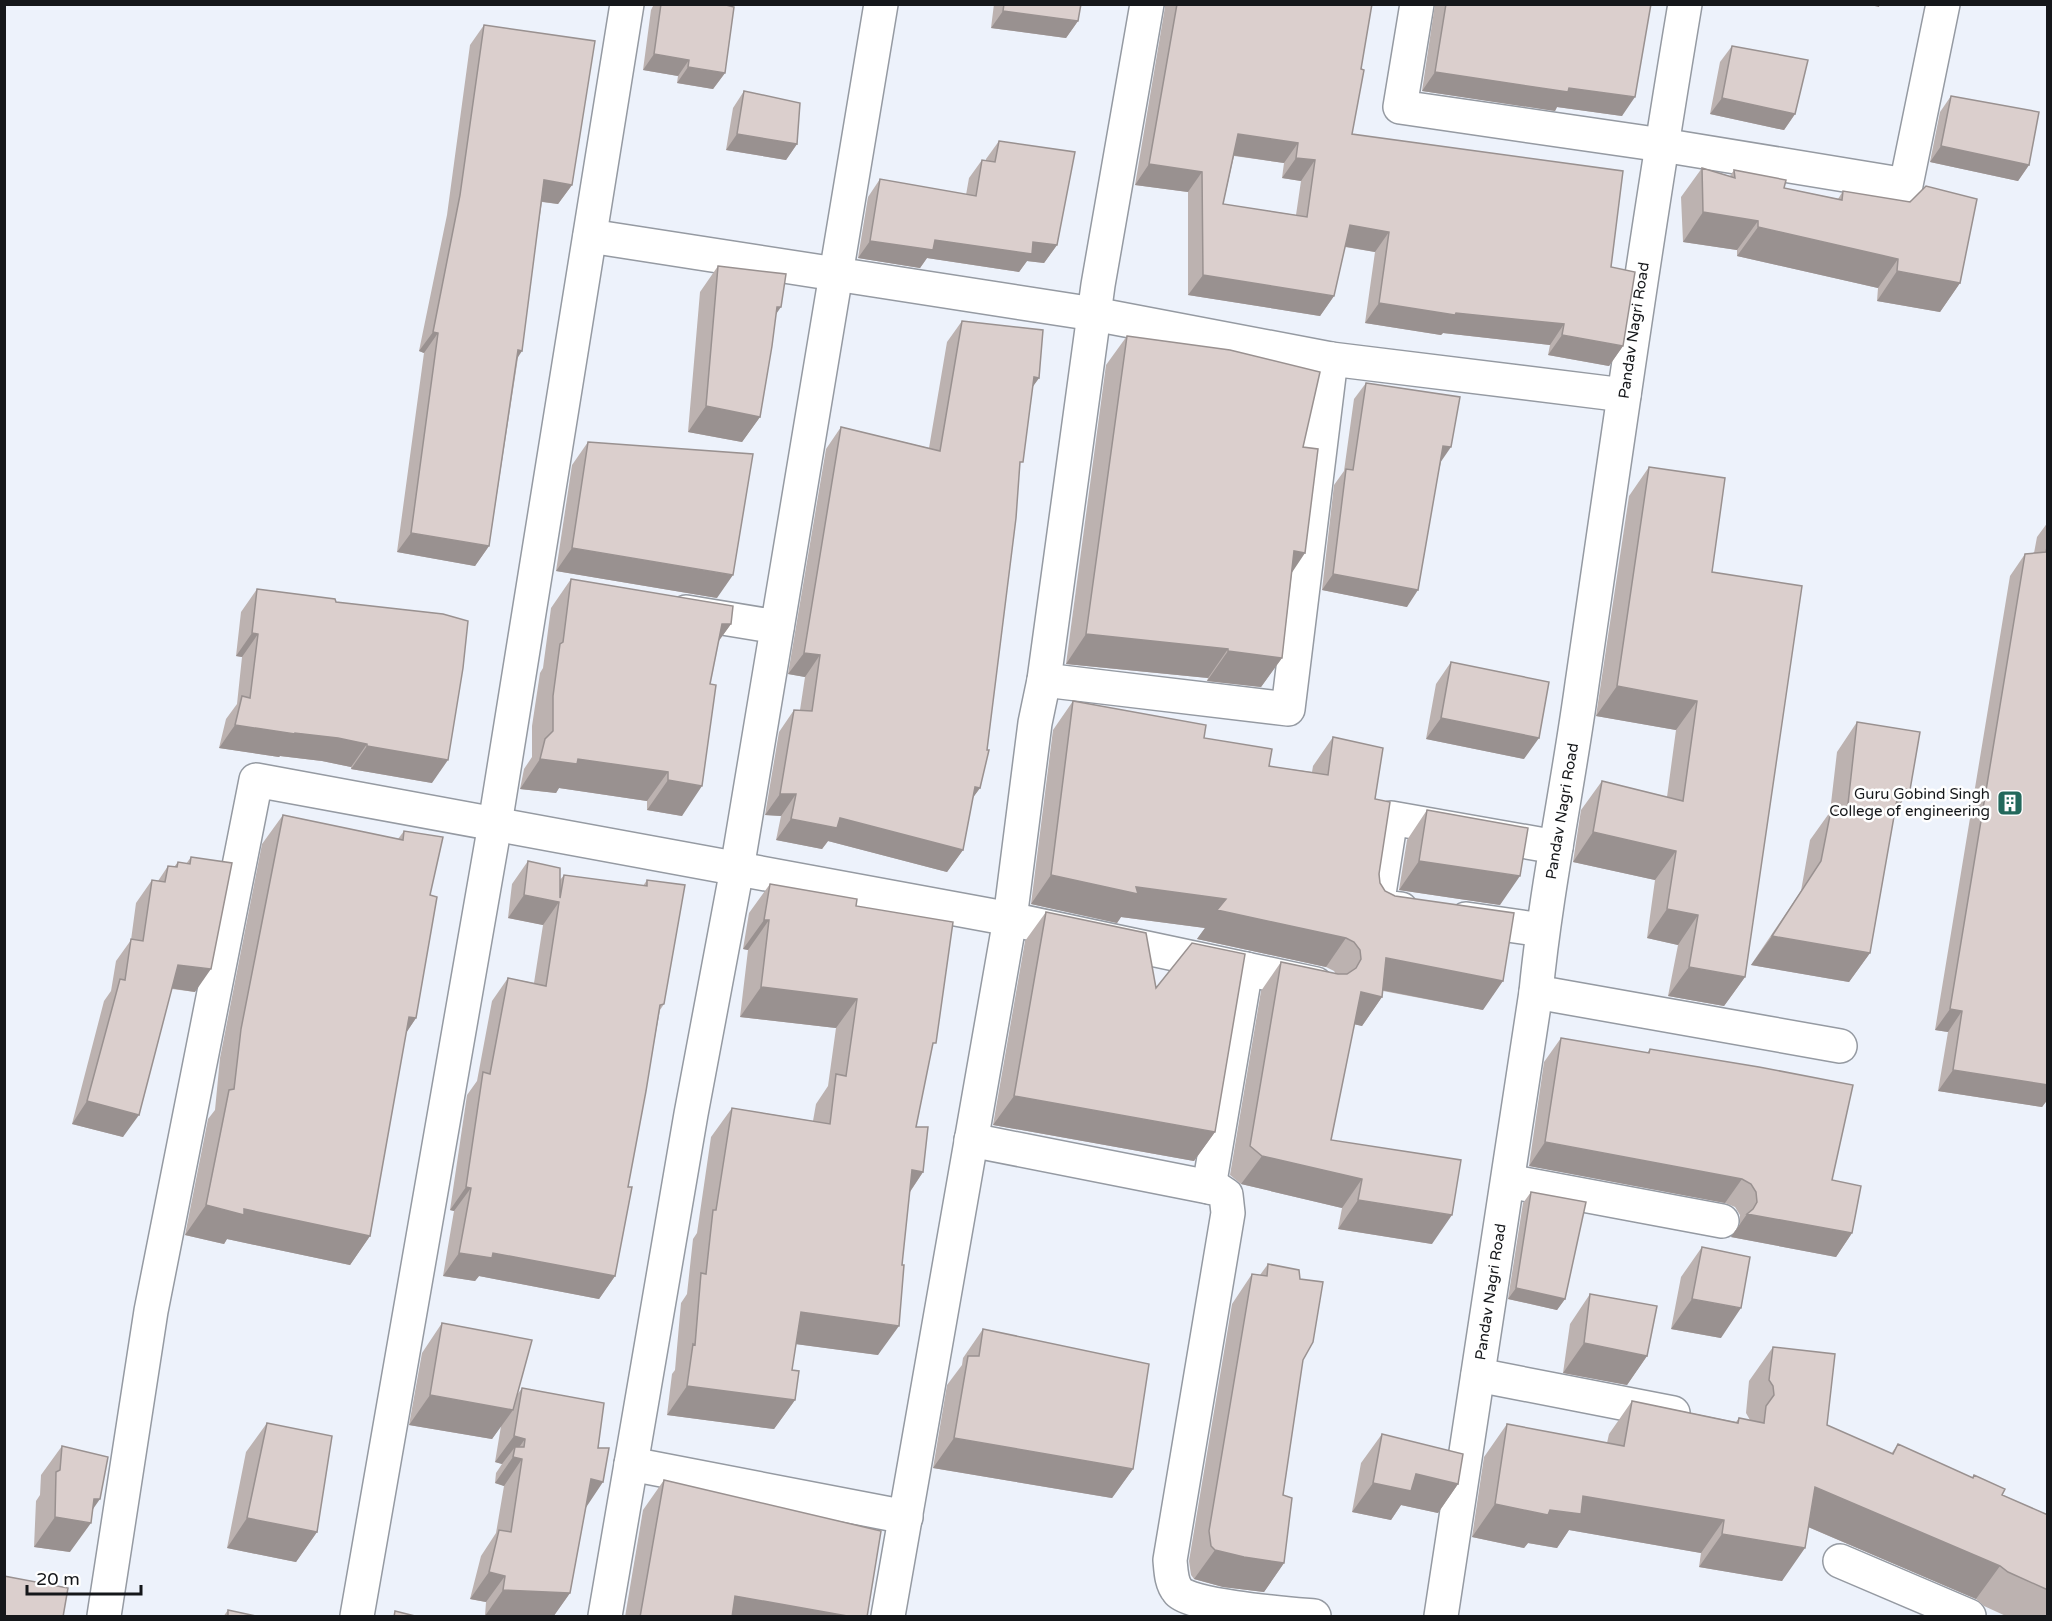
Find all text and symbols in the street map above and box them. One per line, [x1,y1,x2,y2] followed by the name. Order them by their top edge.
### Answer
[1615,261,1653,400] street label: Pandav Nagri Road
[1542,742,1582,881] street label: Pandav Nagri Road
[1829,785,1990,820] place label: Guru Gobind Singh College of engineering
[1995,788,2025,818] building icon: Guru Gobind Singh College of engineering
[1471,1222,1510,1361] street label: Pandav Nagri Road
[27,1558,141,1596] scale bar
[36,1568,80,1590] text: 20 m

